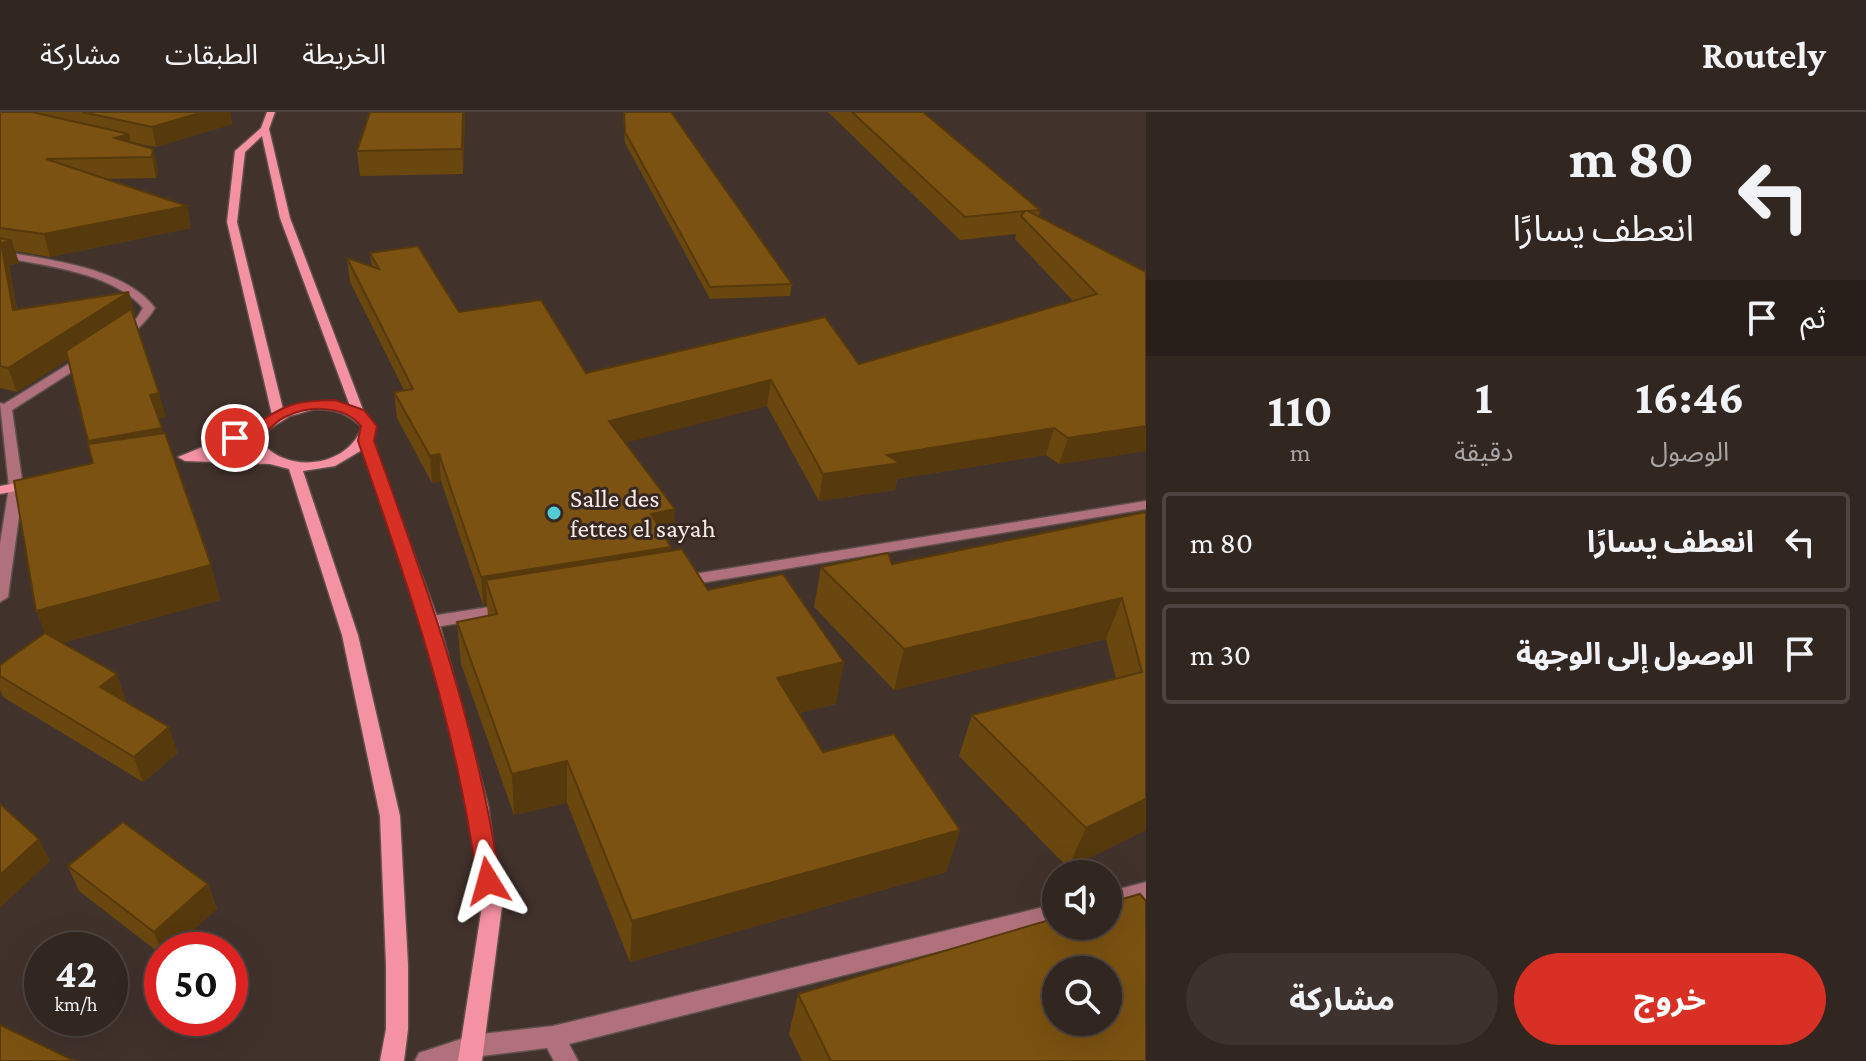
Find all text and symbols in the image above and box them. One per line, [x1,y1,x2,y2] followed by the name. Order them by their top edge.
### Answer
[1702,34,1826,76] text: Routely
[40,39,121,70] text: مشاركة
[165,39,258,70] text: الطبقات
[302,39,386,70] text: الخريطة
[1569,127,1694,189] text: 80 m
[1722,144,1826,248] icon: left
[1512,209,1694,249] text: انعطف يسارًا
[1740,296,1784,340] icon: arrive
[1800,301,1826,334] text: ثم
[1475,370,1493,423] text: 1
[1635,370,1744,423] text: 16:46
[1268,383,1333,436] text: 110
[201,404,269,472] pin
[213,416,257,460] icon: arrive
[1290,438,1311,467] text: m
[1454,438,1513,467] text: دقيقة
[1650,438,1729,467] text: الوصول
[570,484,716,543] place label: Salle des fettes el sayah
[545,504,563,522] marker: Salle des fettes el sayah
[1778,520,1822,564] icon: left
[1587,525,1754,558] text: انعطف يسارًا
[1190,526,1253,559] text: 80 m
[1778,632,1822,676] icon: arrive
[1516,637,1754,670] text: الوصول إلى الوجهة
[1190,638,1251,671] text: 30 m
[446,839,530,923] position arrow
[1042,860,1122,1036] map controls
[1042,860,1122,940] button: sound
[144,932,248,1036] speed limit sign: 50
[55,951,97,996] text: 42
[1186,953,1498,1045] button: مشاركة
[1514,953,1826,1045] button: خروج
[1042,956,1122,1036] button: search
[54,993,98,1015] text: km/h

